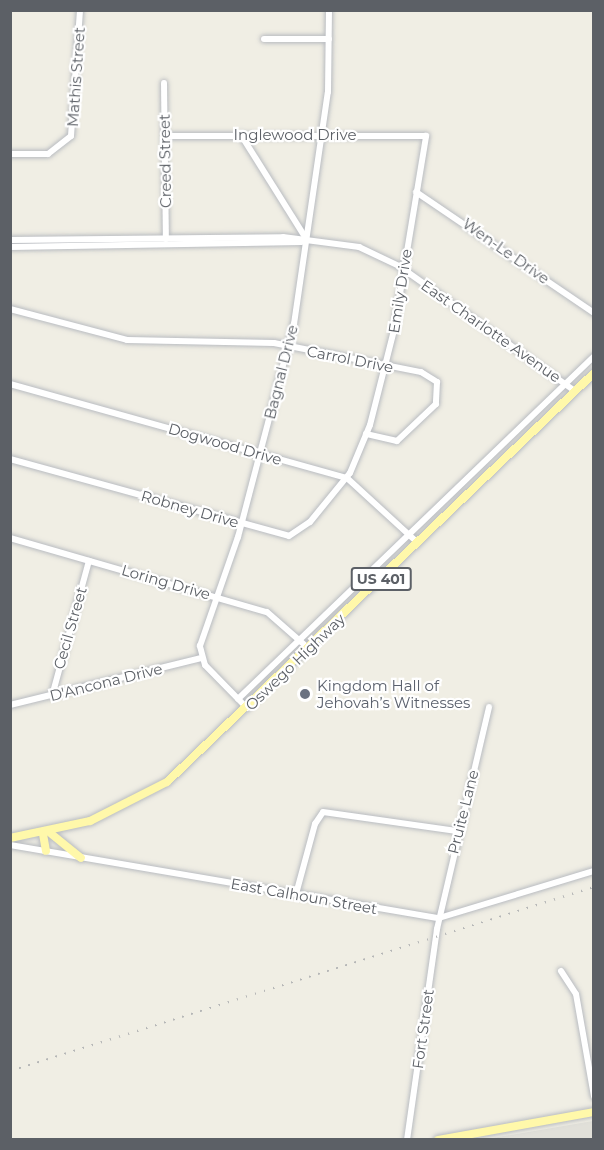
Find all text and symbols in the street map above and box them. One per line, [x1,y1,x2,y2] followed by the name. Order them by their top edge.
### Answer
[64,26,88,128] street label: Mathis Street
[155,114,175,208] street label: Creed Street
[233,126,357,144] street label: Inglewood Drive
[459,214,553,288] street label: Wen-Le Drive
[384,247,416,335] street label: Emily Drive
[418,276,564,386] street label: East Charlotte Avenue
[261,323,301,421] street label: Bagnal Drive
[305,342,395,376] street label: Carrol Drive
[166,419,284,469] street label: Dogwood Drive
[139,486,241,532] street label: Robney Drive
[119,561,213,603] street label: Loring Drive
[350,568,412,590] road number: US 401
[50,585,90,671] street label: Cecil Street
[241,610,349,714] street label: Oswego Highway
[48,659,164,705] street label: D'Ancona Drive
[317,676,470,711] place label: Kingdom Hall of Jehovah’s Witnesses
[298,687,312,701] marker: Kingdom Hall of Jehovah’s Witnesses
[444,768,482,856] street label: Pruite Lane
[229,874,379,918] street label: East Calhoun Street
[409,988,437,1070] street label: Fort Street

